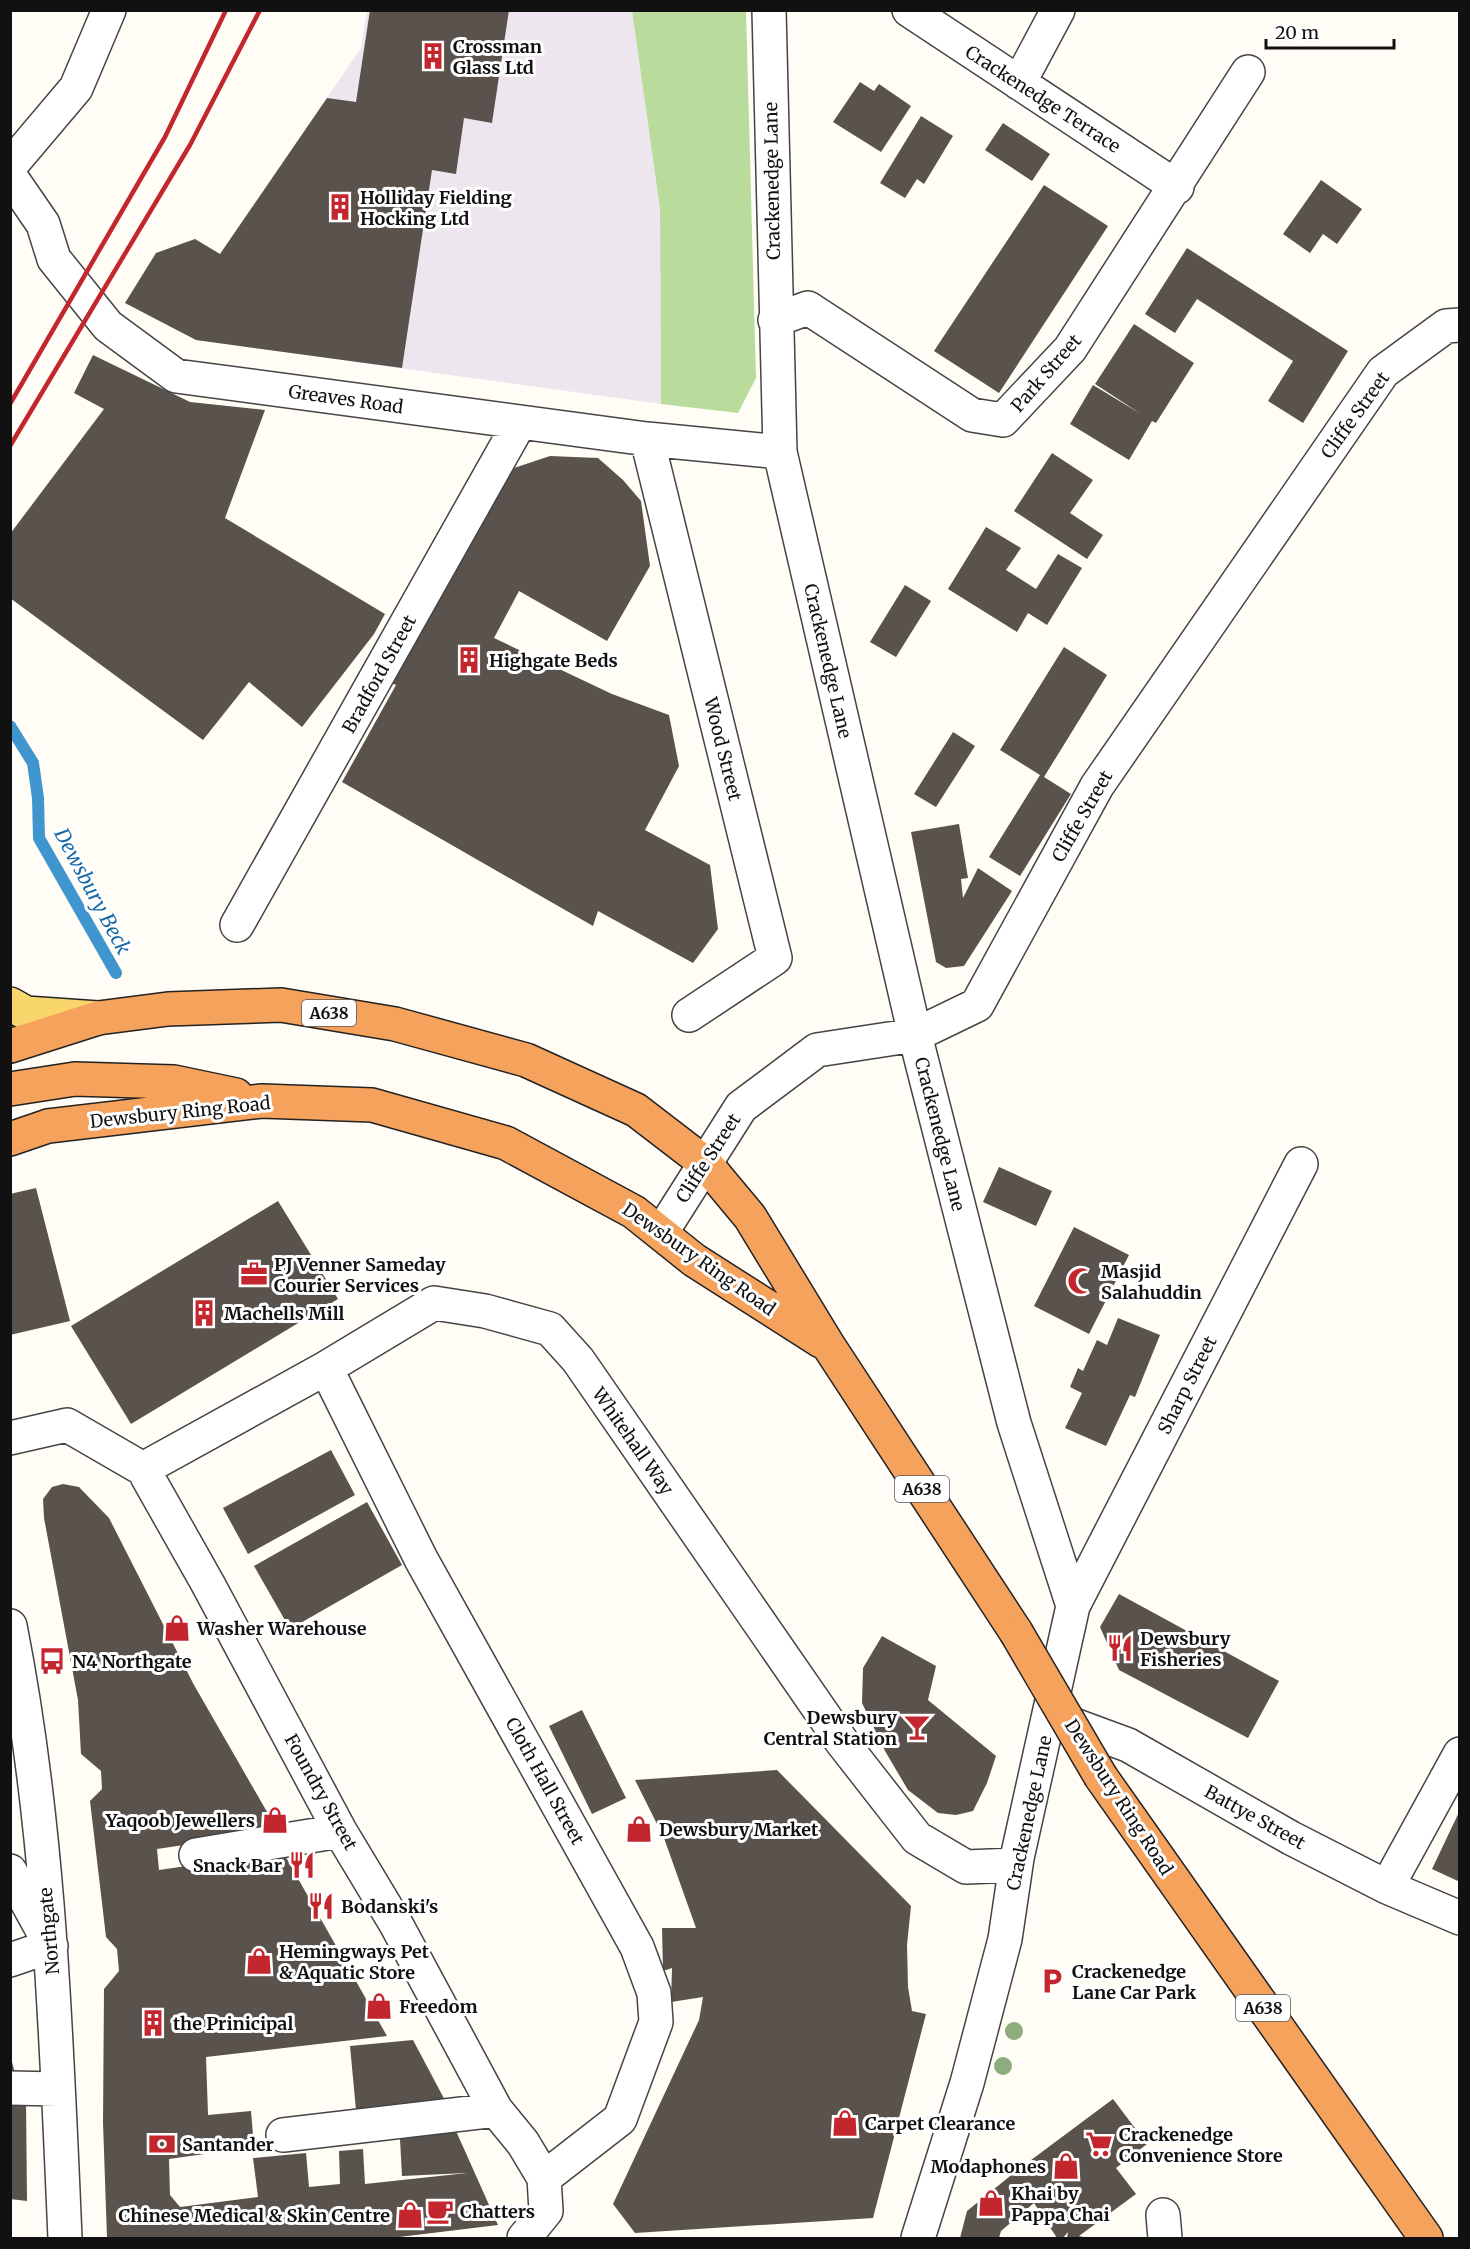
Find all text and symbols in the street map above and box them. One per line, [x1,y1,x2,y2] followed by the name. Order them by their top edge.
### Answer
[1266,12,1394,50] scale bar
[1275,21,1319,44] text: 20 m
[453,35,542,79] place label: Crossman Glass Ltd
[961,40,1125,158] street label: Crackenedge Terrace
[418,41,448,71] building icon: Crossman Glass Ltd
[759,102,785,260] street label: Crackenedge Lane
[360,186,512,230] place label: Holliday Fielding Hocking Ltd
[325,192,355,222] building icon: Holliday Fielding Hocking Ltd
[1006,329,1086,417] street label: Park Street
[1316,367,1394,463] street label: Cliffe Street
[287,380,405,418] street label: Greaves Road
[799,581,857,741] street label: Crackenedge Lane
[337,611,421,737] street label: Bradford Street
[454,645,484,675] building icon: Highgate Beds
[489,649,618,672] place label: Highgate Beds
[699,694,747,803] street label: Wood Street
[1047,766,1117,866] street label: Cliffe Street
[49,823,137,958] water label: Dewsbury Beck
[302,1000,356,1026] road number: A638
[910,1055,970,1213] street label: Crackenedge Lane
[89,1091,272,1133] street label: Dewsbury Ring Road
[671,1109,745,1207] street label: Cliffe Street
[618,1198,780,1321] street label: Dewsbury Ring Road
[274,1253,446,1297] place label: PJ Venner Sameday Courier Services
[239,1259,269,1289] office icon: PJ Venner Sameday Courier Services
[1101,1260,1202,1304] place label: Masjid Salahuddin
[1066,1266,1096,1296] mosque icon: Masjid Salahuddin
[189,1298,219,1328] building icon: Machells Mill
[224,1302,345,1325] place label: Machells Mill
[1152,1332,1222,1438] street label: Sharp Street
[587,1382,679,1500] street label: Whitehall Way
[895,1476,949,1502] road number: A638
[162,1613,192,1643] shop icon: Washer Warehouse
[196,1617,367,1640] place label: Washer Warehouse
[1140,1627,1231,1671] place label: Dewsbury Fisheries
[1105,1633,1135,1663] restaurant icon: Dewsbury Fisheries
[37,1646,67,1676] bus stop icon: N4 Northgate
[72,1650,192,1673] place label: N4 Northgate
[764,1706,897,1750] place label: Dewsbury Central Station
[902,1712,932,1742] bar icon: Dewsbury Central Station
[501,1713,589,1849] street label: Cloth Hall Street
[1060,1715,1178,1880] street label: Dewsbury Ring Road
[280,1730,362,1854] street label: Foundry Street
[1001,1733,1057,1893] street label: Crackenedge Lane
[1201,1780,1309,1854] street label: Battye Street
[260,1805,290,1835] shop icon: Yaqoob Jewellers
[105,1809,255,1832] place label: Yaqoob Jewellers
[624,1814,654,1844] shop icon: Dewsbury Market
[659,1818,819,1841] place label: Dewsbury Market
[287,1850,317,1880] restaurant icon: Snack Bar
[193,1854,282,1877] place label: Snack Bar
[34,1886,64,1976] street label: Northgate
[306,1891,336,1921] restaurant icon: Bodanski's
[341,1895,438,1918] place label: Bodanski's
[279,1940,430,1984] place label: Hemingways Pet & Aquatic Store
[244,1946,274,1976] shop icon: Hemingways Pet & Aquatic Store
[1072,1960,1197,2004] place label: Crackenedge Lane Car Park
[1037,1966,1067,1996] parking icon: Crackenedge Lane Car Park
[364,1991,394,2021] shop icon: Freedom
[399,1995,478,2018] place label: Freedom
[1236,1995,1290,2021] road number: A638
[138,2008,168,2038] building icon: the Prinicipal
[173,2012,293,2035] place label: the Prinicipal
[830,2108,860,2138] shop icon: Carpet Clearance
[865,2112,1015,2135] place label: Carpet Clearance
[1119,2123,1283,2167] place label: Crackenedge Convenience Store
[147,2129,177,2159] bank icon: Santander
[1084,2129,1114,2159] supermarket icon: Crackenedge Convenience Store
[182,2133,274,2156] place label: Santander
[1051,2151,1081,2181] shop icon: Modaphones
[930,2155,1046,2178] place label: Modaphones
[1011,2182,1110,2226] place label: Khai by Pappa Chai
[976,2188,1006,2218] shop icon: Khai by Pappa Chai
[425,2196,455,2226] cafe icon: Chatters
[395,2200,425,2230] shop icon: Chinese Medical & Skin Centre
[460,2200,535,2223] place label: Chatters
[119,2204,390,2227] place label: Chinese Medical & Skin Centre

